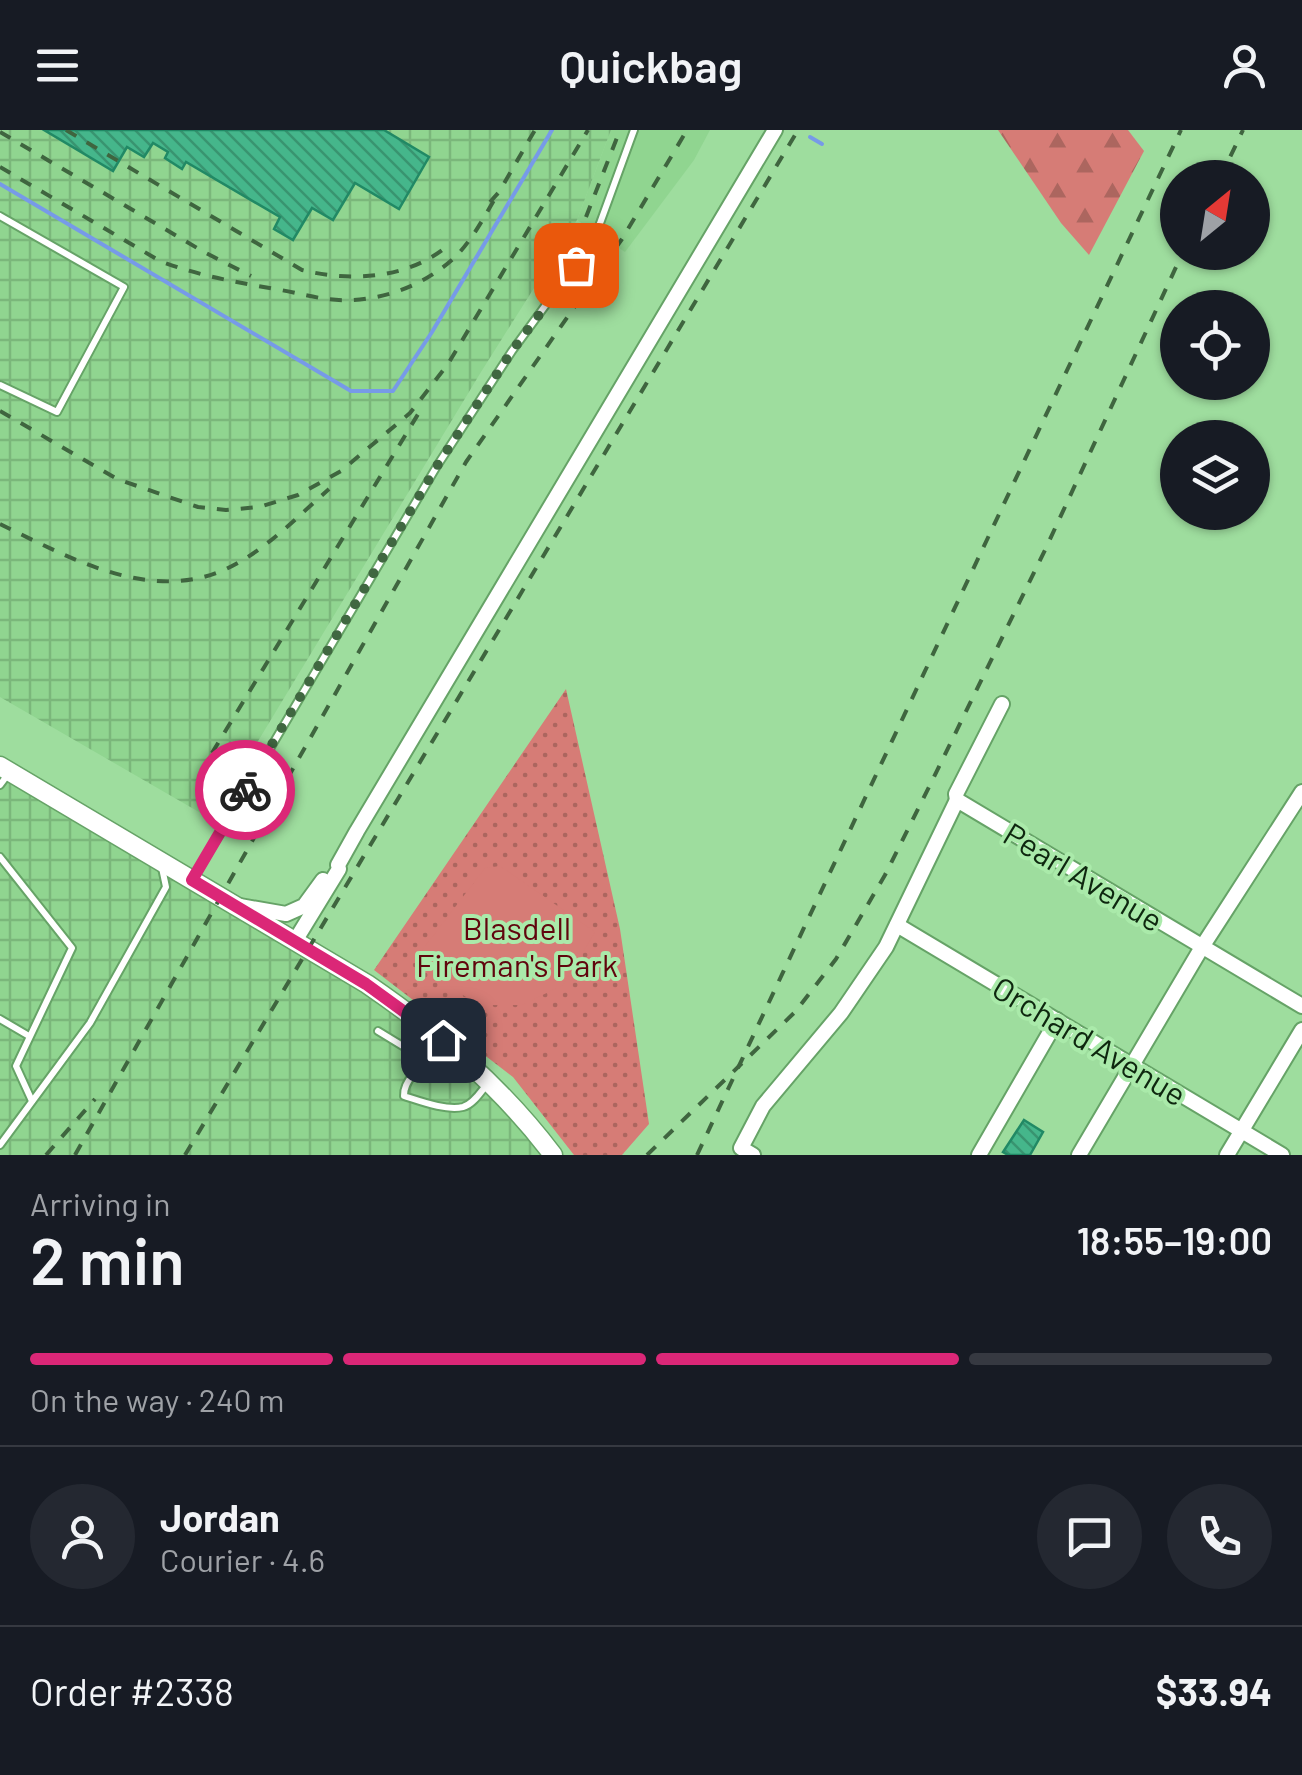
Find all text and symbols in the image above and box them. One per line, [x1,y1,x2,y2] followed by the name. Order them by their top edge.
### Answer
[30,38,85,93] icon: menu
[560,38,742,92] text: Quickbag
[1217,38,1272,93] icon: person
[1160,160,1270,270] north arrow
[1160,160,1270,530] map controls
[534,223,619,308] pin
[549,238,604,293] icon: bag
[1160,290,1270,400] button: locate
[1160,420,1270,530] button: layers
[195,740,295,840] courier
[218,763,273,818] icon: bike
[998,814,1170,938] street label: Pearl Avenue
[416,908,618,983] park label: Blasdell Fireman's Park
[986,967,1194,1113] street label: Orchard Avenue
[401,998,486,1083] pin
[416,1013,471,1068] icon: home
[30,1184,170,1222] text: Arriving in
[1077,1217,1272,1263] text: 18:55–19:00
[30,1220,185,1298] text: 2 min
[30,1380,285,1418] text: On the way · 240 m
[30,1484,135,1589] button: person
[1037,1484,1142,1589] button: chat
[1167,1484,1272,1589] button: phone
[160,1494,280,1540] text: Jordan
[160,1540,325,1578] text: Courier · 4.6
[30,1668,234,1714] text: Order #2338
[1156,1668,1272,1714] text: $33.94

